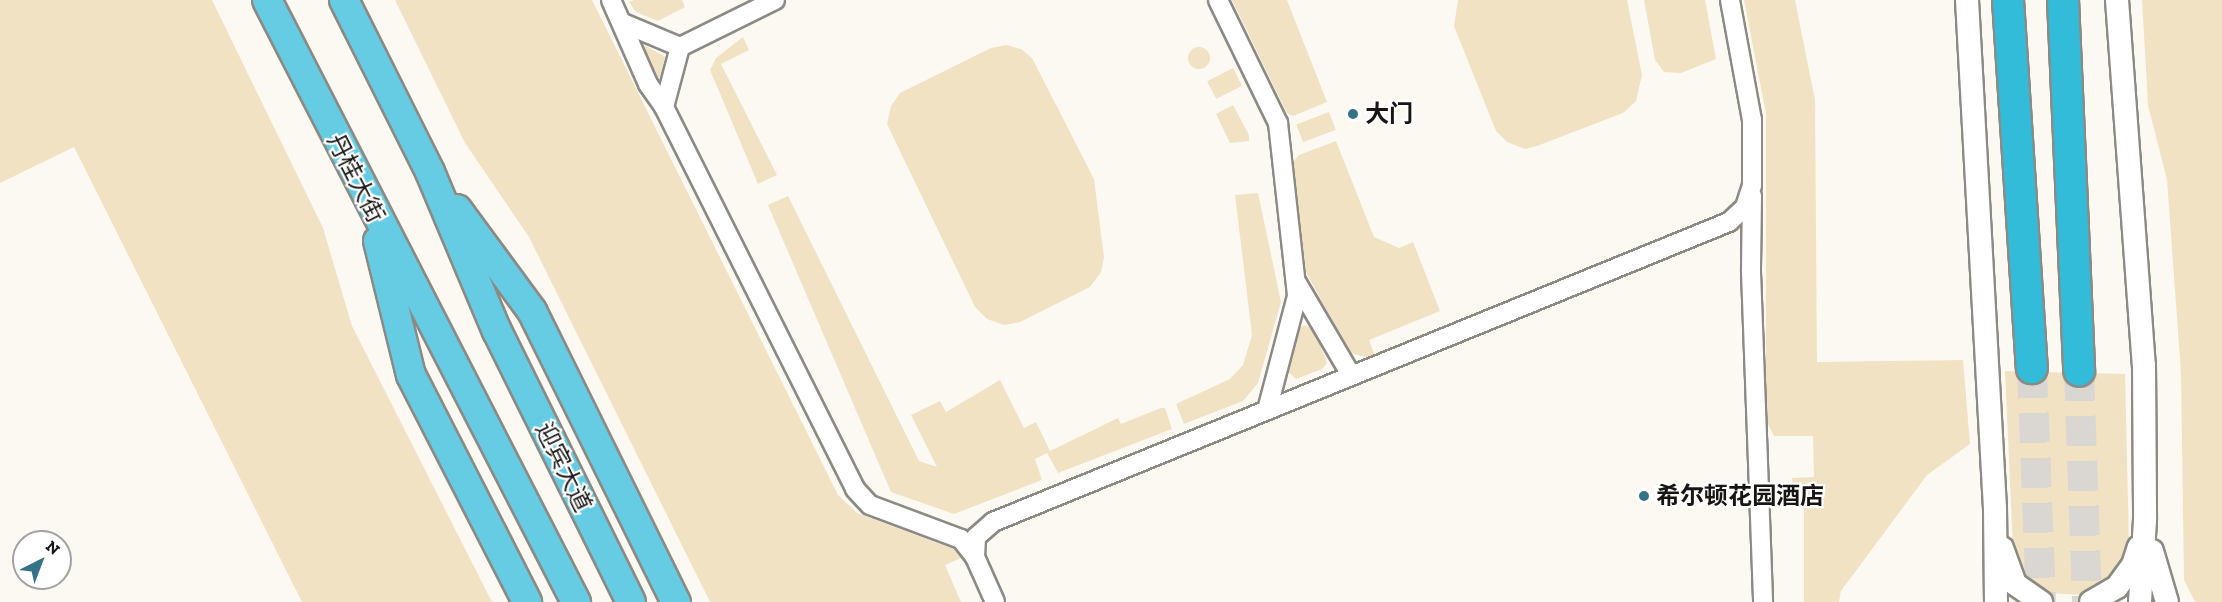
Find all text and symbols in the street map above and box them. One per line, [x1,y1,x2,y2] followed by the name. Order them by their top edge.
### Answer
[1365,100,1413,128] place label: 大门
[1346,107,1360,121] marker: 大门
[321,129,391,227] street label: 丹桂大街
[530,418,598,516] street label: 迎宾大道
[1656,482,1824,510] place label: 希尔顿花园酒店
[1637,489,1651,503] marker: 希尔顿花园酒店
[12,530,72,590] north arrow
[42,537,64,559] text: N

